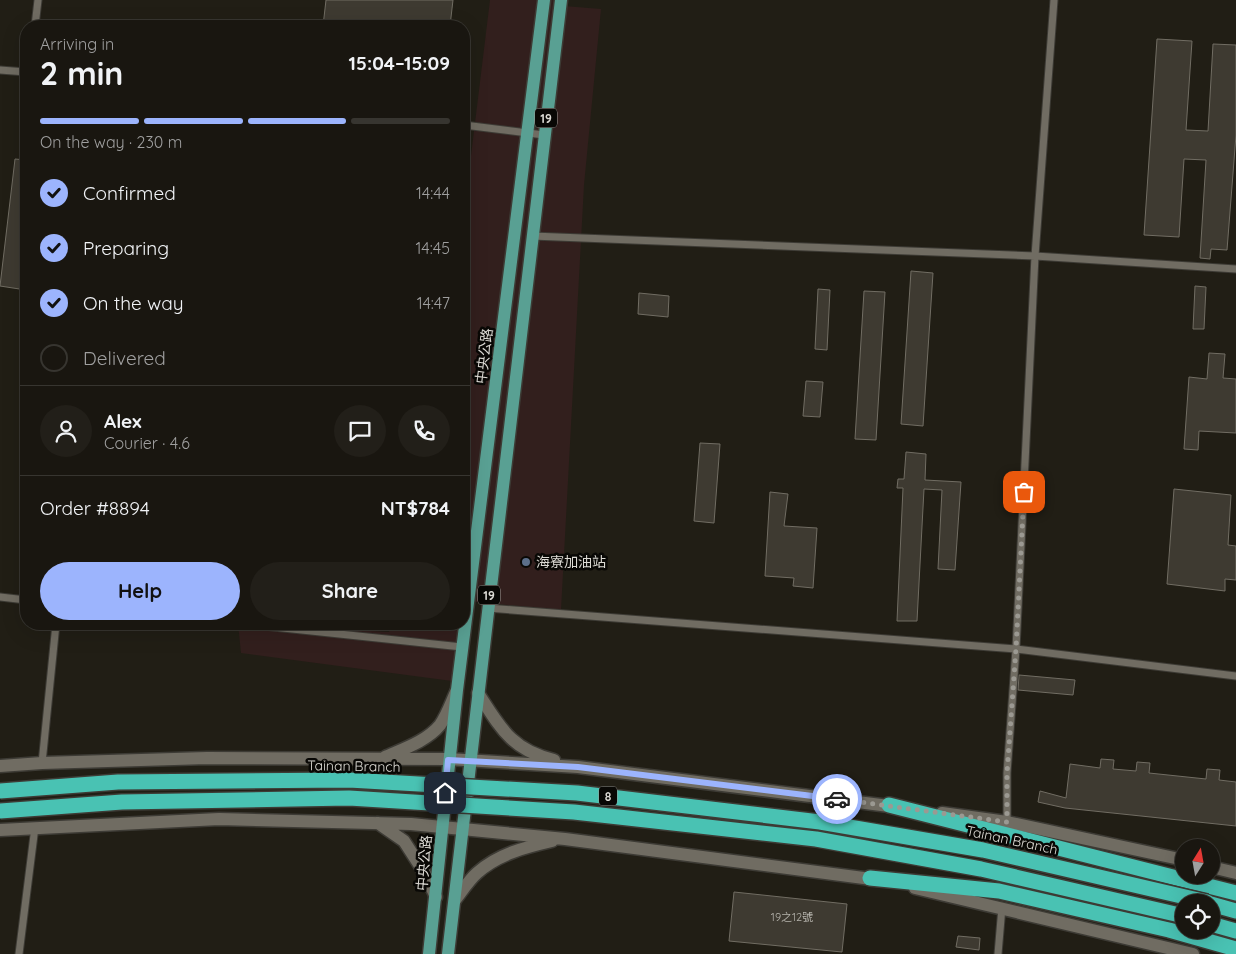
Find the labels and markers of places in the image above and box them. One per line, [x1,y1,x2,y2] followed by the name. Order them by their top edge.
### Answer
[1003,471,1045,513] pin
[536,553,606,571] place label: 海寮加油站
[520,556,532,568] marker: 海寮加油站
[424,772,466,814] pin

